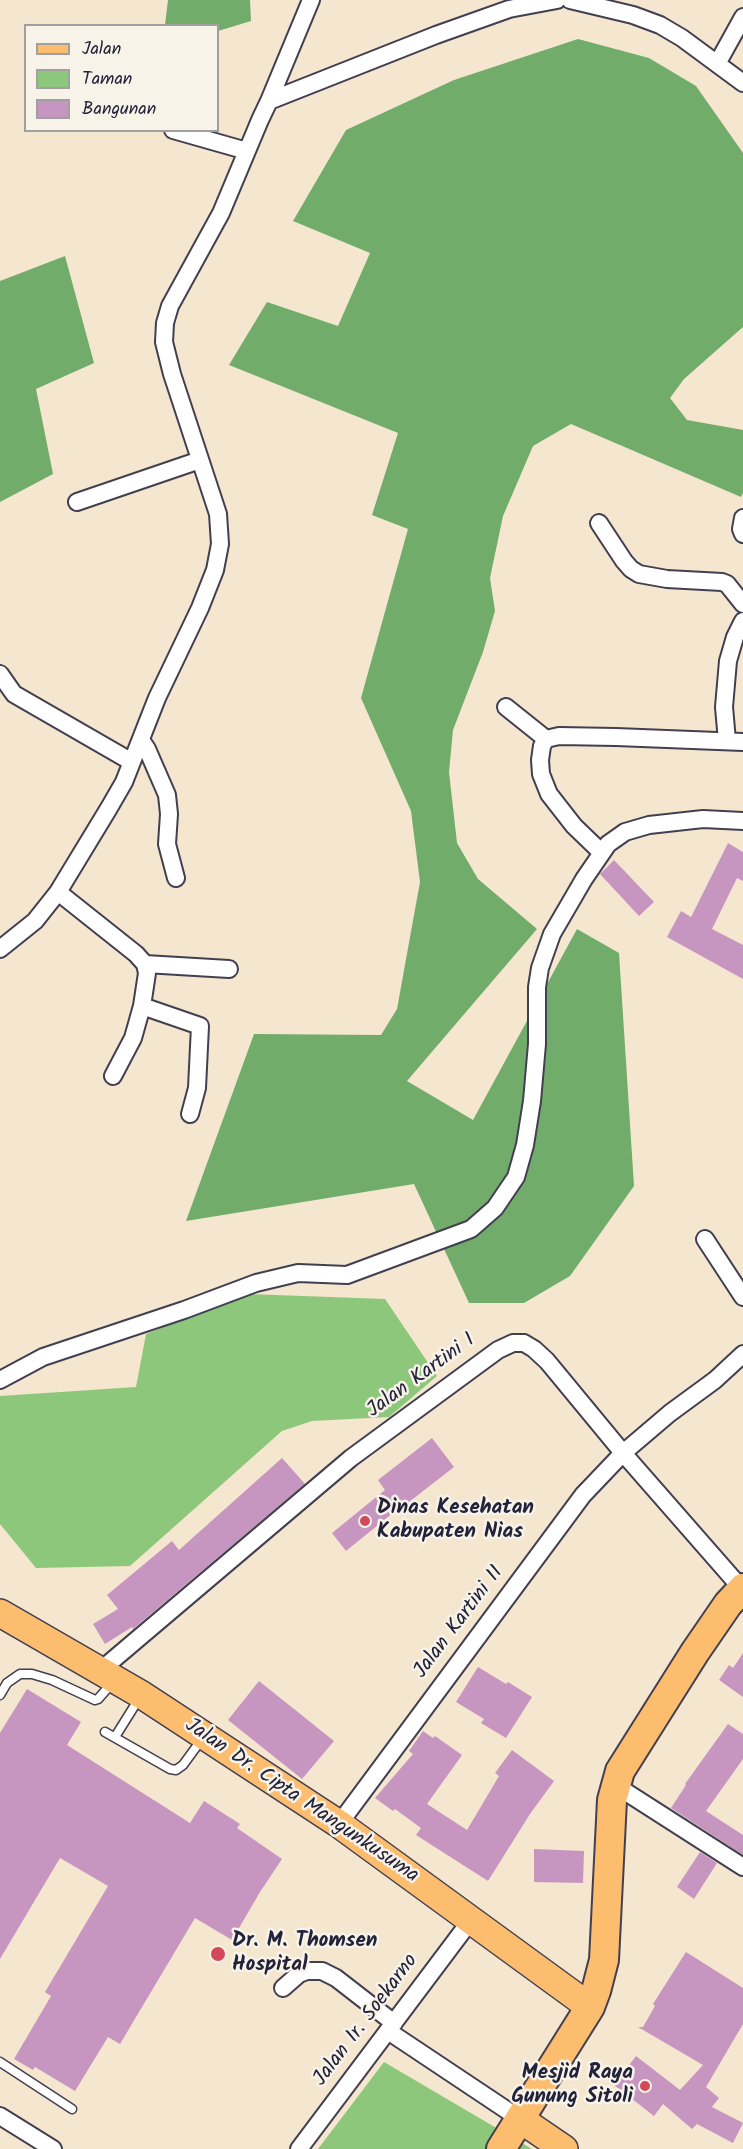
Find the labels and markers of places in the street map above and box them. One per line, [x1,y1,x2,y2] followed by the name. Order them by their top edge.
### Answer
[377,1496,534,1546] place label: Dinas Kesehatan Kabupaten Nias
[358,1514,372,1528] marker: Dinas Kesehatan Kabupaten Nias
[232,1929,377,1979] place label: Dr. M. Thomsen Hospital
[209,1945,227,1963] marker: Dr. M. Thomsen Hospital
[511,2061,633,2111] place label: Mesjid Raya Gunung Sitoli
[638,2079,652,2093] marker: Mesjid Raya Gunung Sitoli

